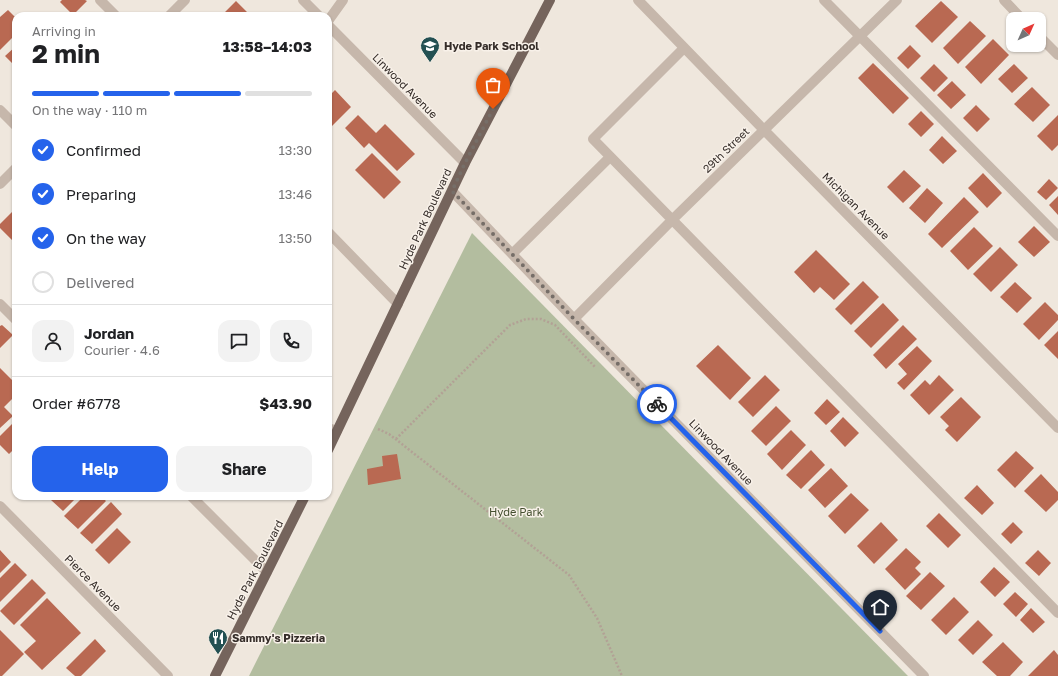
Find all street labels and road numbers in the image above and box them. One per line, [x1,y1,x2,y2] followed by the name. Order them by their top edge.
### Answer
[370,51,440,121] street label: Linwood Avenue
[700,124,752,175] street label: 29th Street
[395,166,454,271] street label: Hyde Park Boulevard
[820,169,893,242] street label: Michigan Avenue
[687,416,756,487] street label: Linwood Avenue
[224,518,285,622] street label: Hyde Park Boulevard
[62,552,124,614] street label: Pierce Avenue

